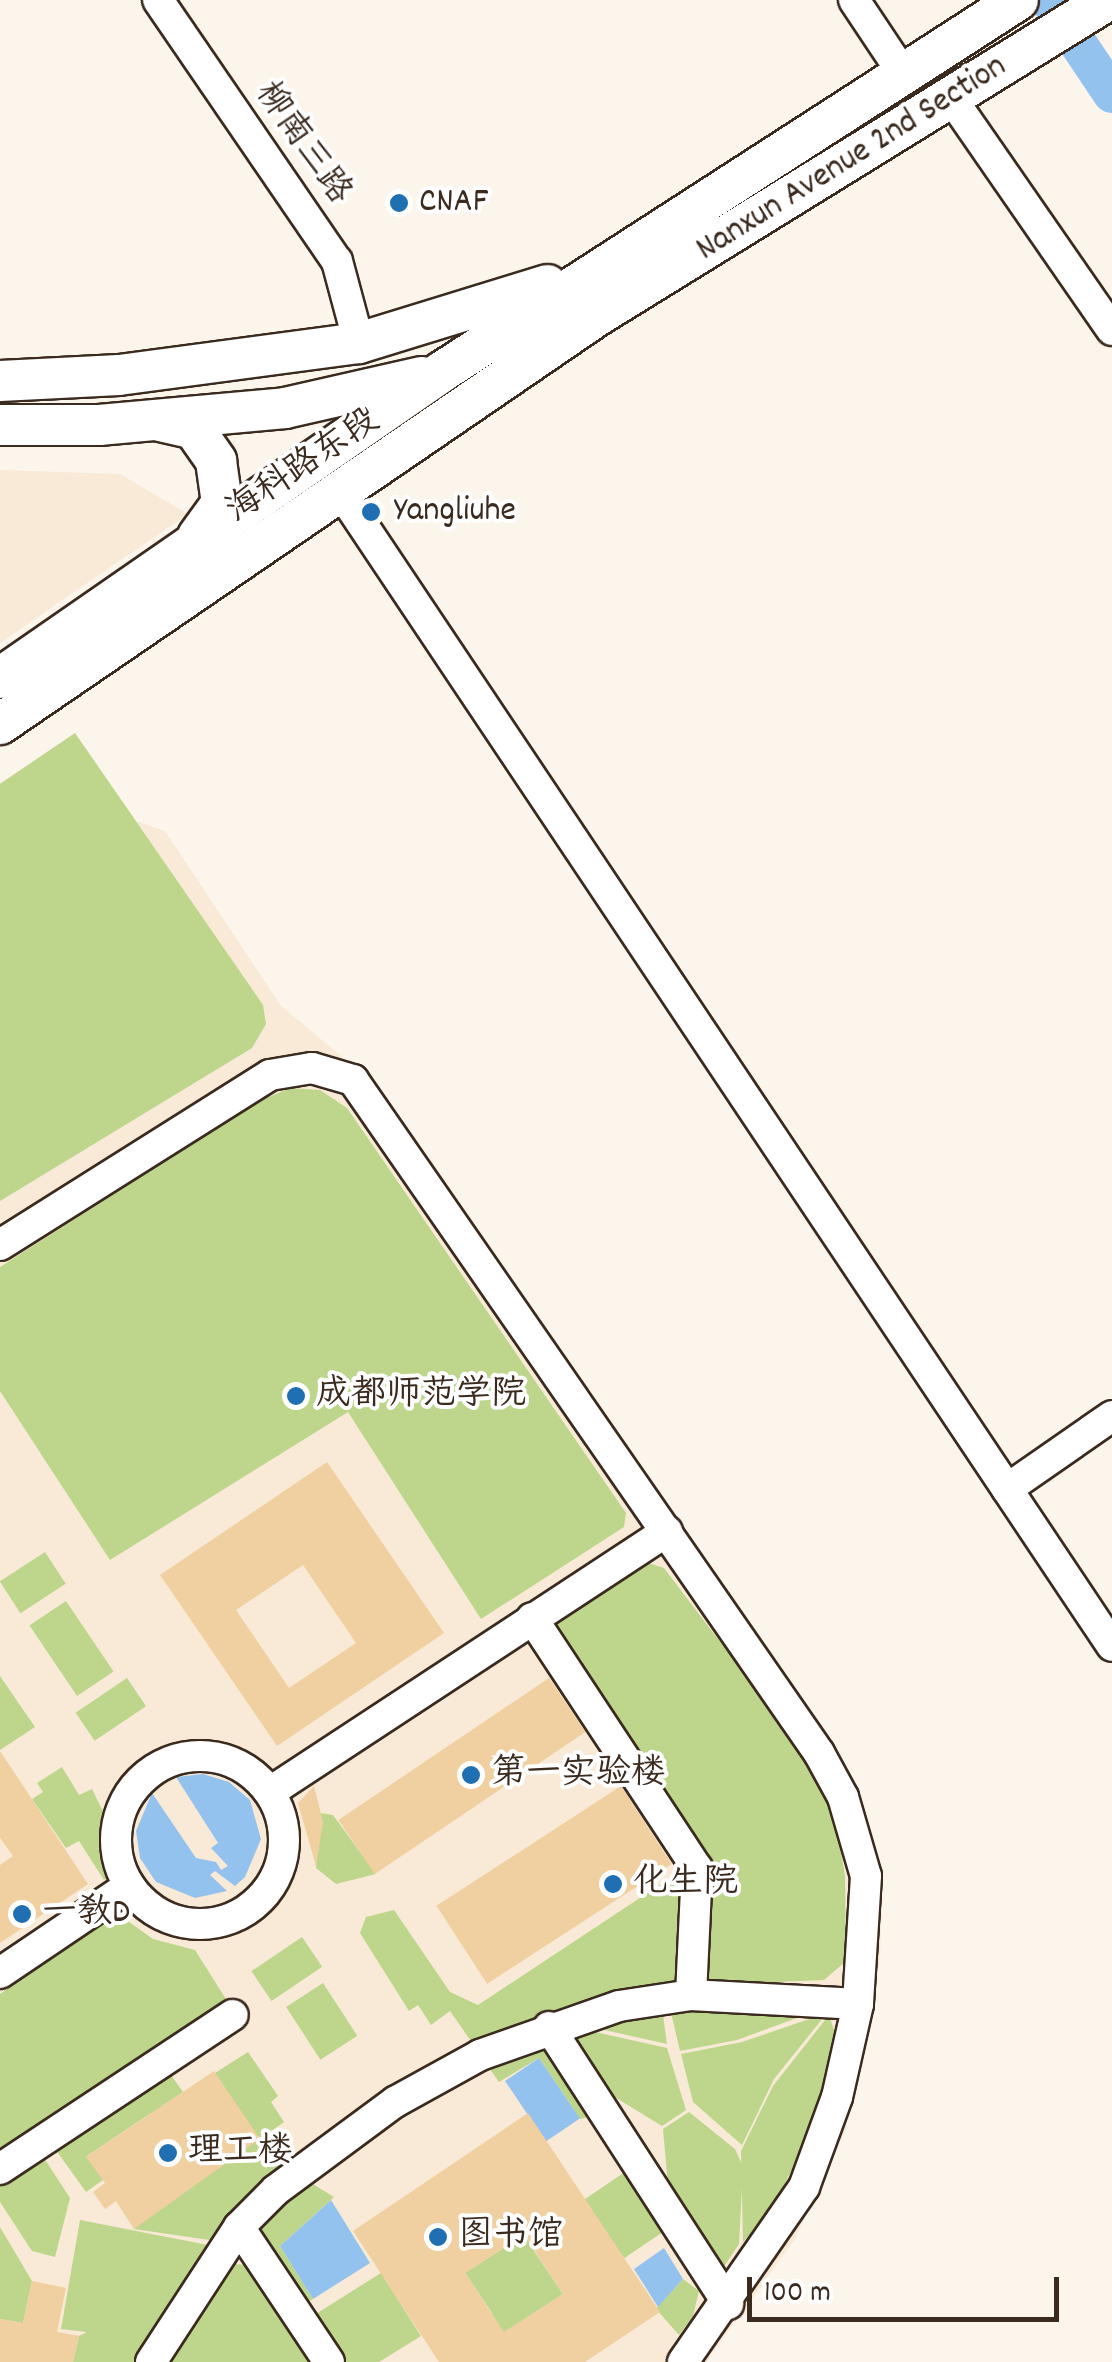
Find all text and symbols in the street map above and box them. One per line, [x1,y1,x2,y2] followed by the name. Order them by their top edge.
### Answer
[689,46,1015,272] street label: Nanxun Avenue 2nd Section
[245,75,359,213] street label: 柳南三路
[419,182,488,224] place label: CNAF
[388,192,410,214] marker: CNAF
[220,401,388,533] street label: 海科路东段
[394,491,516,533] place label: Yangliuhe
[358,499,384,525] marker: Yangliuhe
[316,1375,526,1417] place label: 成都师范学院
[285,1385,307,1407] marker: 成都师范学院
[491,1754,666,1796] place label: 第一实验楼
[460,1764,482,1786] marker: 第一实验楼
[633,1863,738,1905] place label: 化生院
[602,1873,624,1895] marker: 化生院
[42,1893,130,1935] place label: 一教D
[11,1903,33,1925] marker: 一教D
[188,2132,293,2174] place label: 理工楼
[157,2142,179,2164] marker: 理工楼
[458,2216,563,2258] place label: 图书馆
[427,2226,449,2248] marker: 图书馆
[752,2257,1064,2319] scale bar
[764,2273,831,2316] text: 100 m

